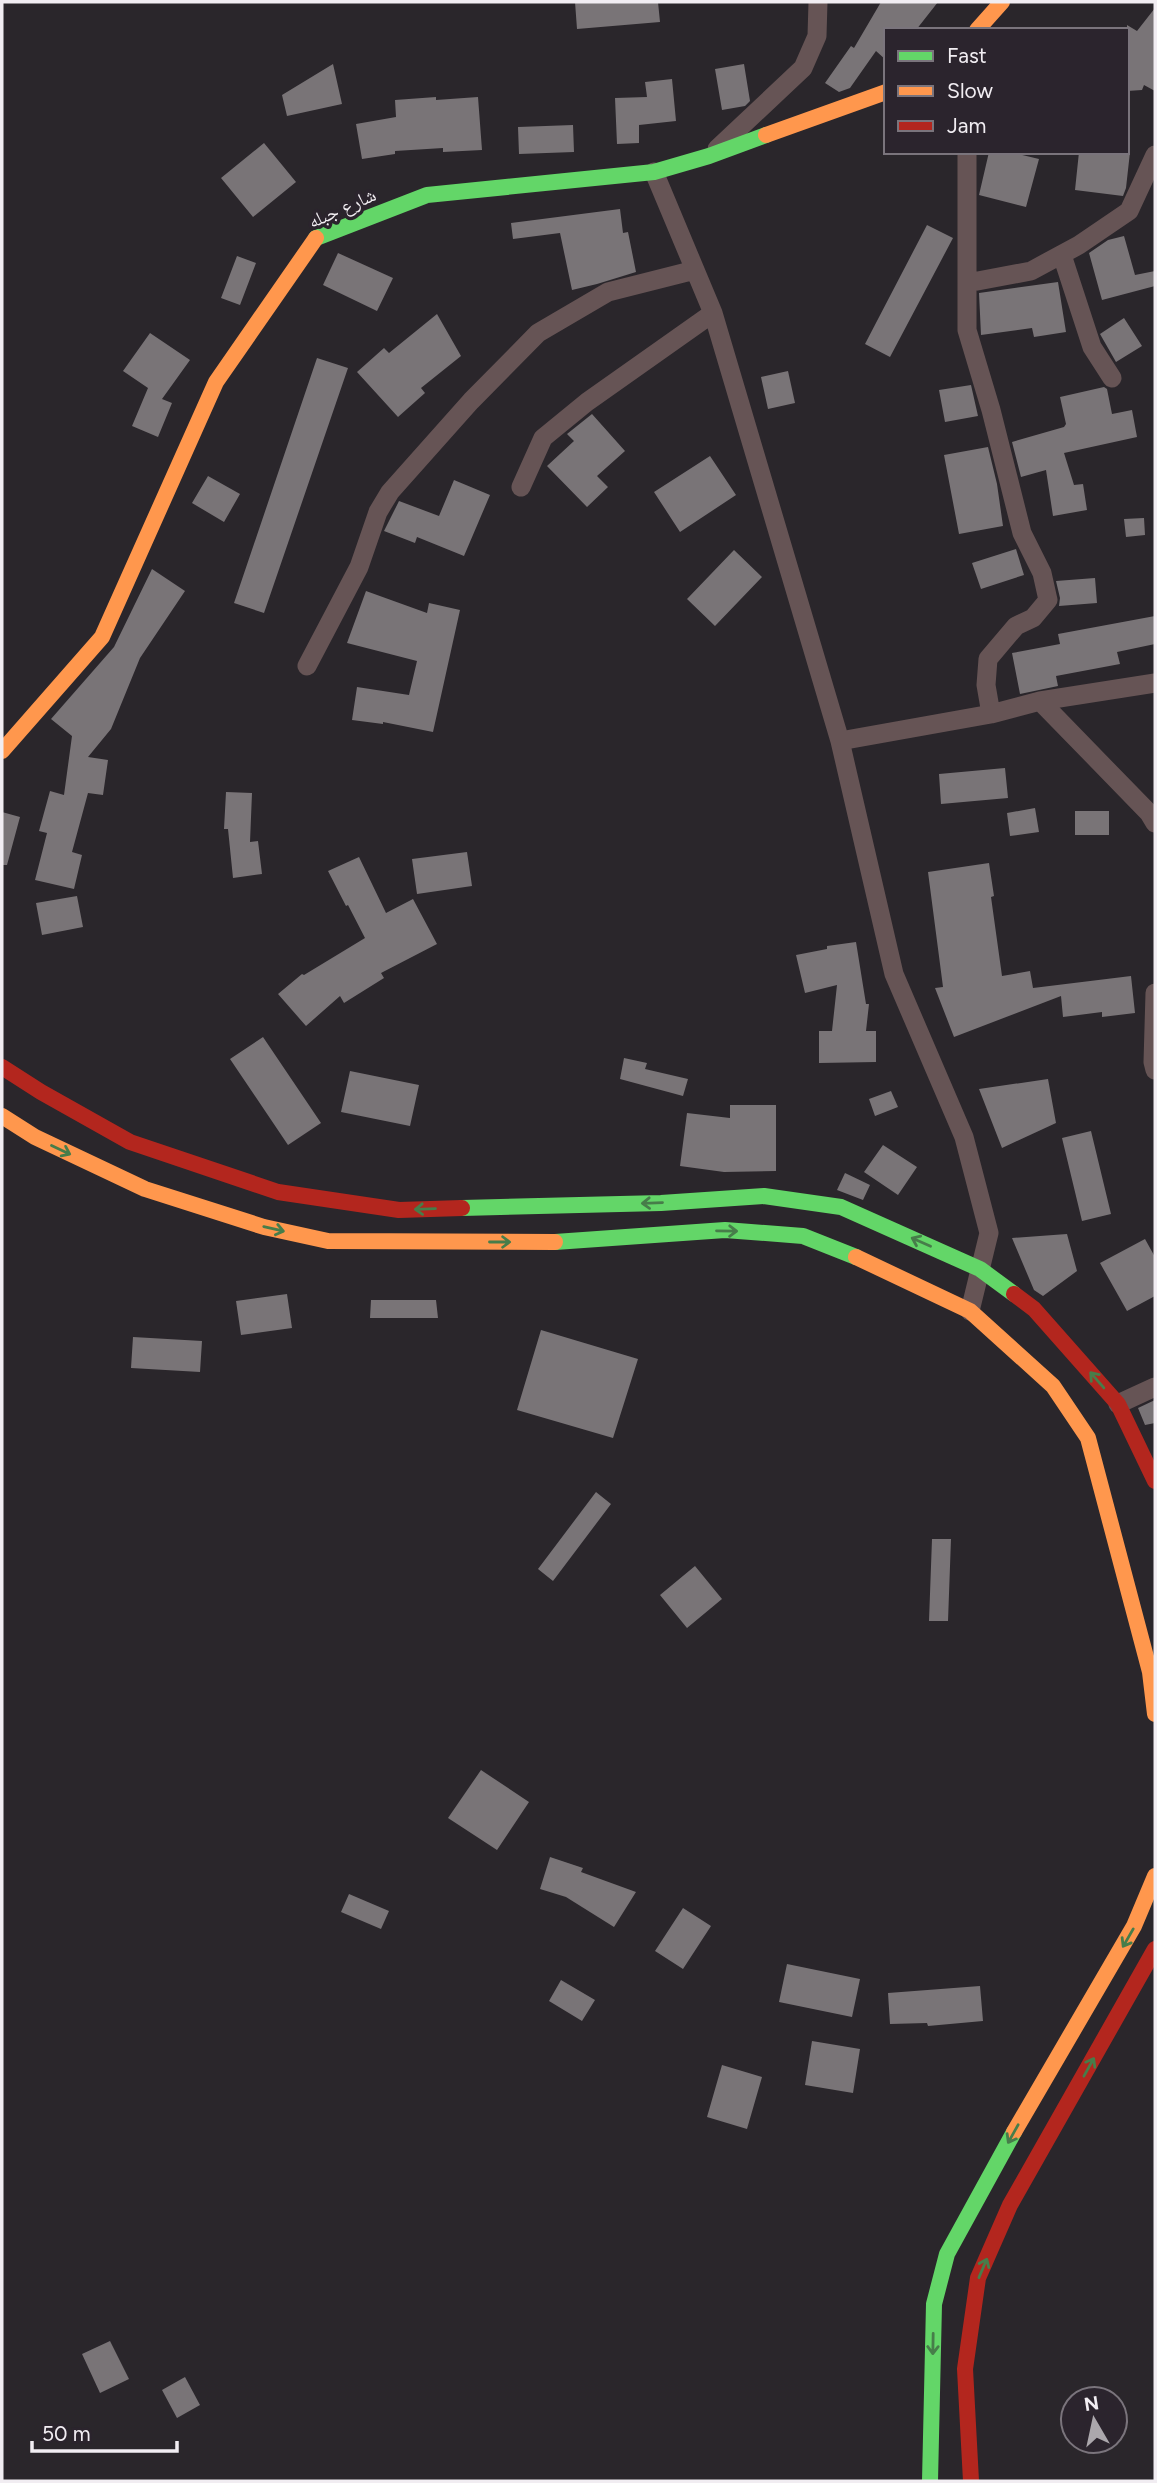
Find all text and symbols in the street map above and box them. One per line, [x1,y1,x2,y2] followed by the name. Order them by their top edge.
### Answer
[884,28,1129,154] legend
[947,43,987,68] text: Fast
[947,78,993,103] text: Slow
[947,113,986,138] text: Jam
[305,183,379,233] street label: شارع جبله
[50,1143,71,1157] one-way arrow
[641,1197,664,1210] one-way arrow
[414,1203,437,1216] one-way arrow
[262,1223,285,1236] one-way arrow
[715,1224,738,1238] one-way arrow
[488,1235,511,1249] one-way arrow
[910,1235,932,1248] one-way arrow
[1089,1372,1105,1390] one-way arrow
[1120,1928,1134,1948] one-way arrow
[1083,2057,1096,2078] one-way arrow
[1005,2124,1019,2144] one-way arrow
[977,2258,990,2279] one-way arrow
[926,2332,940,2355] one-way arrow
[1059,2385,1129,2455] north arrow
[1082,2391,1100,2416] text: N
[32,2410,177,2454] scale bar
[42,2421,91,2446] text: 50 m

